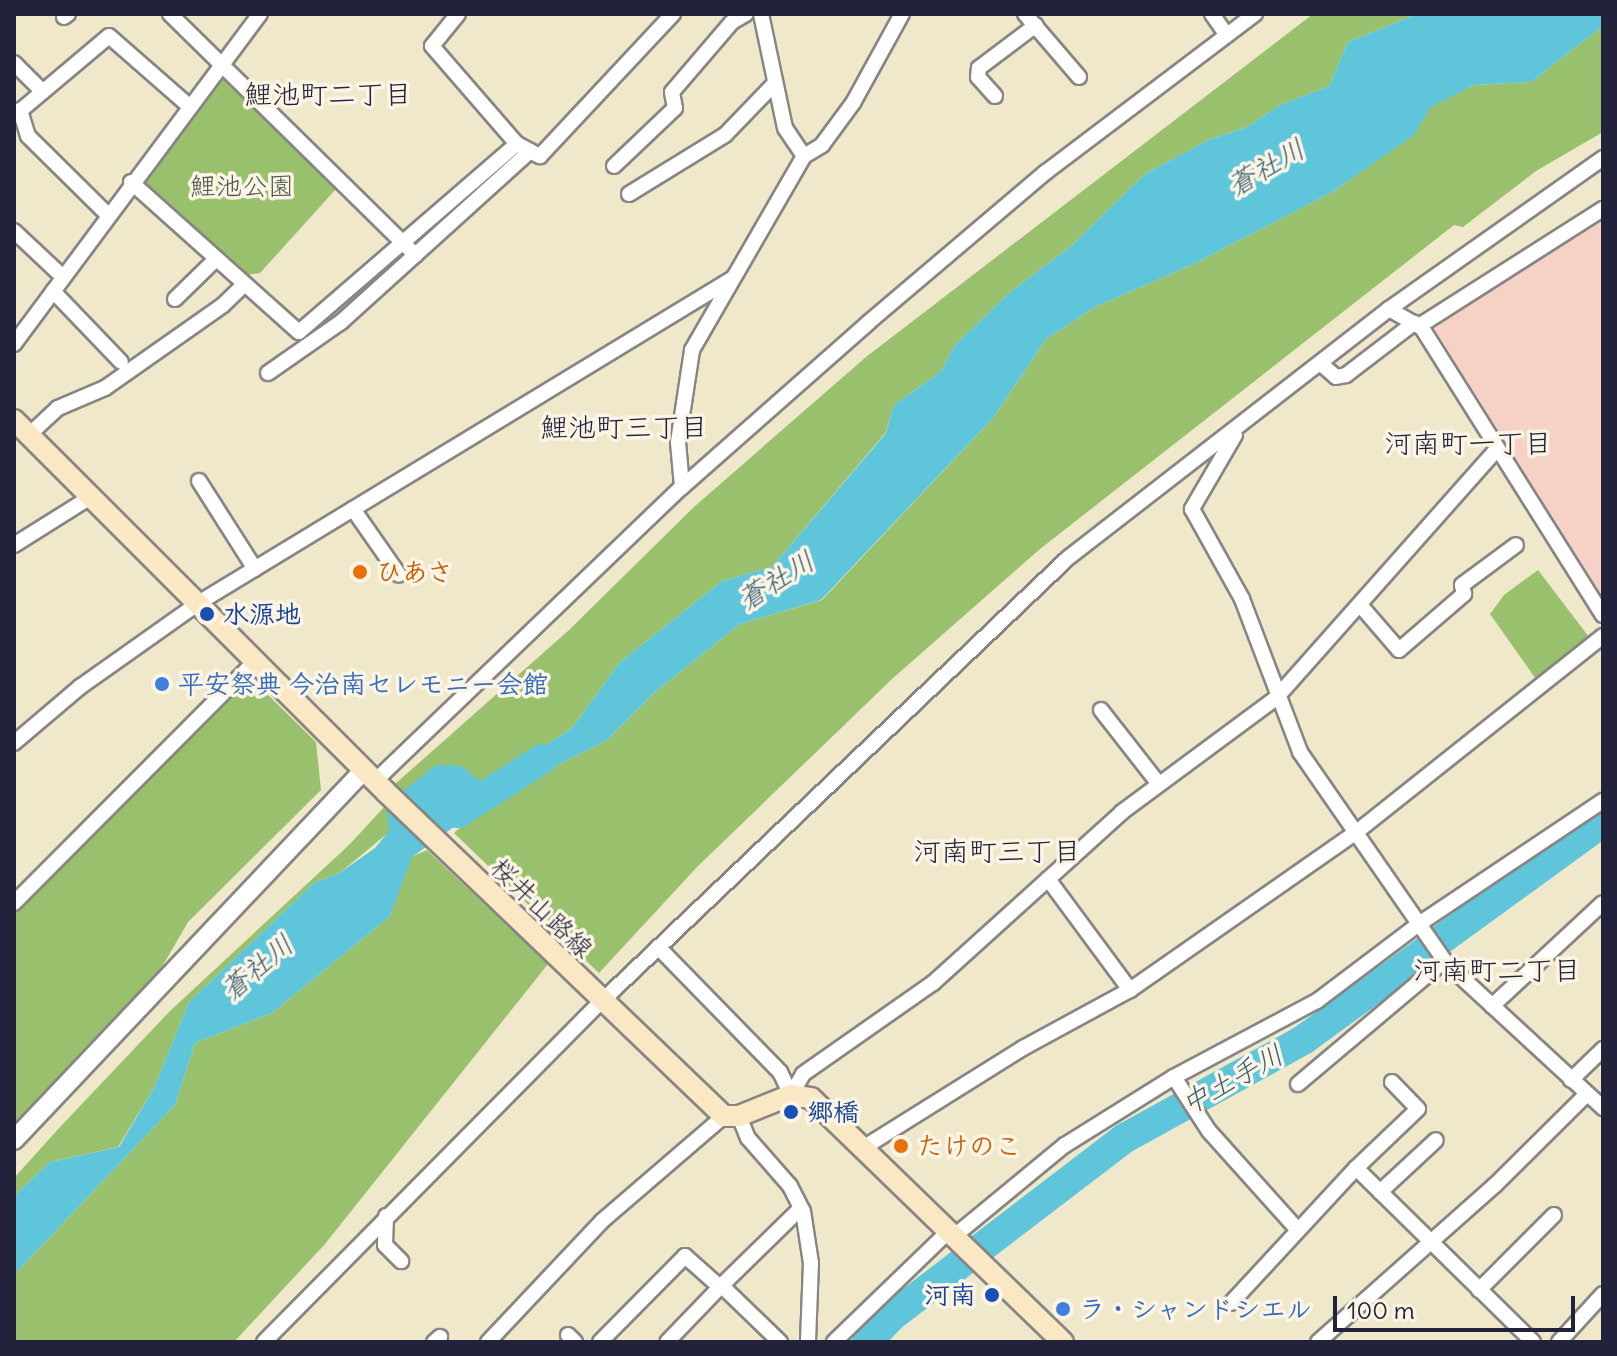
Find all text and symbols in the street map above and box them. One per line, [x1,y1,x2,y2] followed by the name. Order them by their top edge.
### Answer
[244,77,412,111] district label: 鯉池町二丁目
[1221,131,1311,203] water label: 蒼社川
[190,170,294,202] park label: 鯉池公園
[540,410,708,444] district label: 鯉池町三丁目
[1384,426,1552,460] district label: 河南町一丁目
[731,543,821,617] water label: 蒼社川
[376,556,454,588] place label: ひあさ
[351,563,369,581] marker: ひあさ
[223,598,301,630] place label: 水源地
[198,605,216,623] marker: 水源地
[178,668,548,700] place label: 平安祭典 今治南セレモニー会館
[153,675,171,693] marker: 平安祭典 今治南セレモニー会館
[913,834,1081,868] district label: 河南町三丁目
[484,852,600,964] street label: 桜井山路線
[214,927,300,1007] water label: 蒼社川
[1413,953,1581,987] district label: 河南町二丁目
[1175,1037,1289,1121] water label: 中土手川
[807,1096,859,1128] place label: 郷橋
[782,1103,800,1121] marker: 郷橋
[917,1130,1021,1162] place label: たけのこ
[892,1137,910,1155] marker: たけのこ
[924,1279,976,1311] place label: 河南
[1337,1280,1579,1330] scale bar
[983,1286,1001,1304] marker: 河南
[1079,1293,1313,1325] place label: ラ・シャンドシエル
[1347,1295,1415,1325] text: 100 m
[1054,1300,1072,1318] marker: ラ・シャンドシエル

